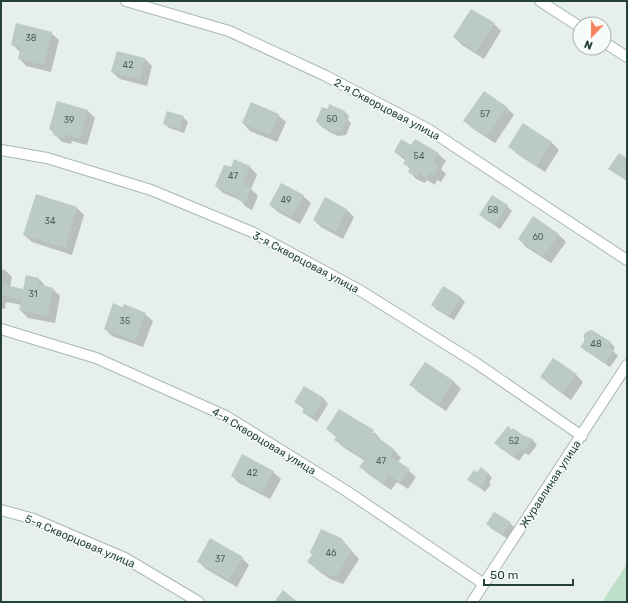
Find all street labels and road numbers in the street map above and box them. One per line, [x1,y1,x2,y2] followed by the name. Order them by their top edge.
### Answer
[332,76,442,143] street label: 2-я Скворцовая улица
[250,229,361,296] street label: 3-я Скворцовая улица
[209,405,318,478] street label: 4-я Скворцовая улица
[517,438,584,531] street label: Журавлиная улица
[23,512,137,571] street label: 5-я Скворцовая улица

